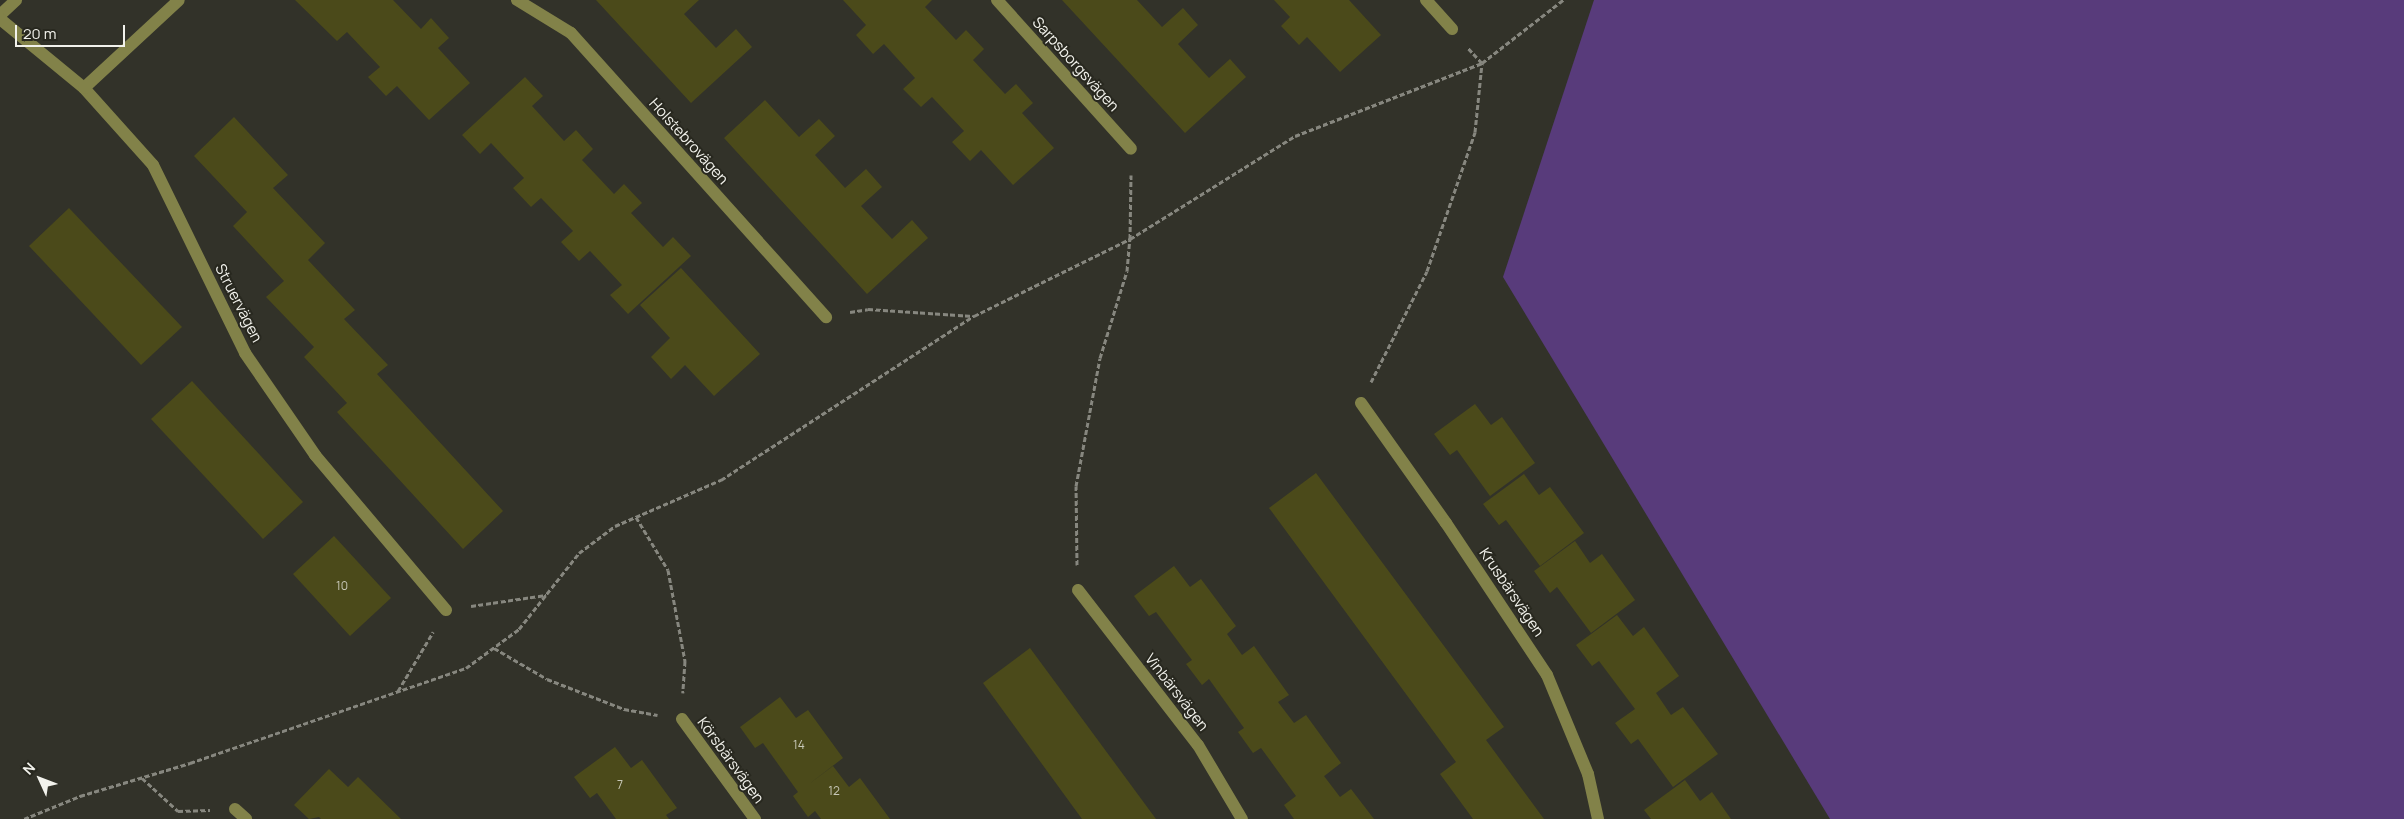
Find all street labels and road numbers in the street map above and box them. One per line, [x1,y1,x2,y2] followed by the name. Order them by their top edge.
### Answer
[1029,13,1123,115] street label: Sarpsborgsvägen
[646,94,732,188] street label: Holstebrovägen
[212,261,266,345] street label: Struervägen
[1476,544,1548,640] street label: Krusbärsvägen
[1141,650,1213,734] street label: Vinbärsvägen
[694,713,768,807] street label: Körsbärsvägen

